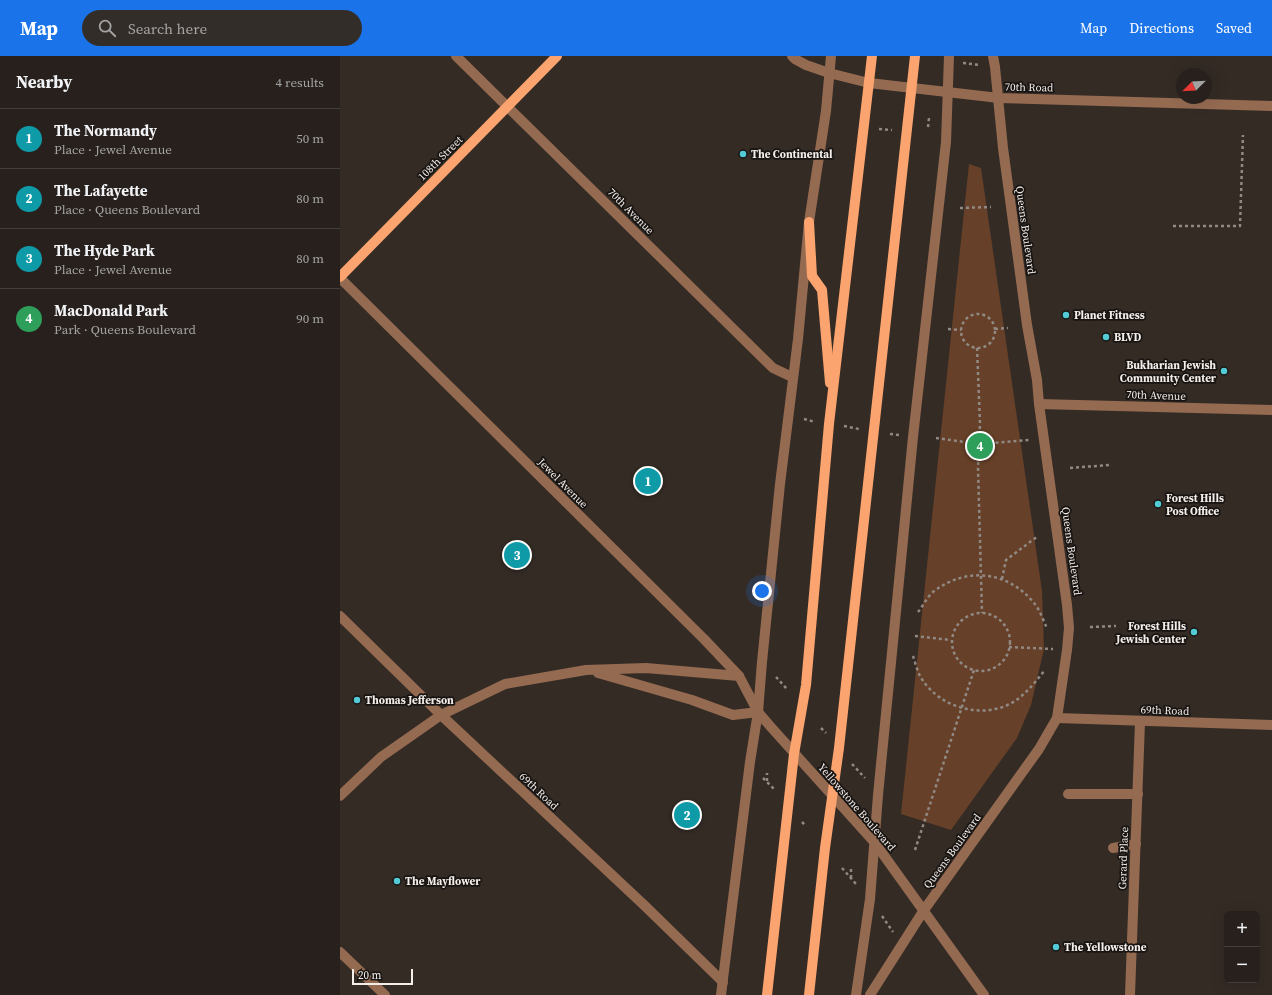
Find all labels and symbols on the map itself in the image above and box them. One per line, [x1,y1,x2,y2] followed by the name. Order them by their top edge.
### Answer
[1176,68,1212,104] north arrow
[1005,80,1054,95] street label: 70th Road
[415,132,466,184] street label: 108th Street
[751,147,833,162] place label: The Continental
[738,149,748,159] marker: The Continental
[604,185,657,238] street label: 70th Avenue
[1012,185,1039,276] street label: Queens Boulevard
[1074,308,1145,323] place label: Planet Fitness
[1061,310,1071,320] marker: Planet Fitness
[1114,330,1141,345] place label: BLVD
[1101,332,1111,342] marker: BLVD
[1120,358,1217,386] place label: Bukharian Jewish Community Center
[1219,366,1229,376] marker: Bukharian Jewish Community Center
[1126,387,1187,404] street label: 70th Avenue
[967,431,993,461] pin: 4
[534,454,591,512] street label: Jewel Avenue
[635,466,661,496] pin: 1
[1166,491,1224,519] place label: Forest Hills Post Office
[1153,499,1163,509] marker: Forest Hills Post Office
[1058,506,1085,597] street label: Queens Boulevard
[504,540,530,570] pin: 3
[752,581,772,601] your location
[1115,619,1187,647] place label: Forest Hills Jewish Center
[1189,627,1199,637] marker: Forest Hills Jewish Center
[365,693,454,708] place label: Thomas Jefferson
[352,695,362,705] marker: Thomas Jefferson
[1140,702,1190,719] street label: 69th Road
[814,760,899,855] street label: Yellowstone Boulevard
[516,769,562,814] street label: 69th Road
[674,800,700,830] pin: 2
[920,810,985,892] street label: Queens Boulevard
[1115,826,1132,890] street label: Gerard Place
[405,874,481,889] place label: The Mayflower
[392,876,402,886] marker: The Mayflower
[1064,940,1147,955] place label: The Yellowstone
[1051,942,1061,952] marker: The Yellowstone
[352,967,413,986] scale bar

